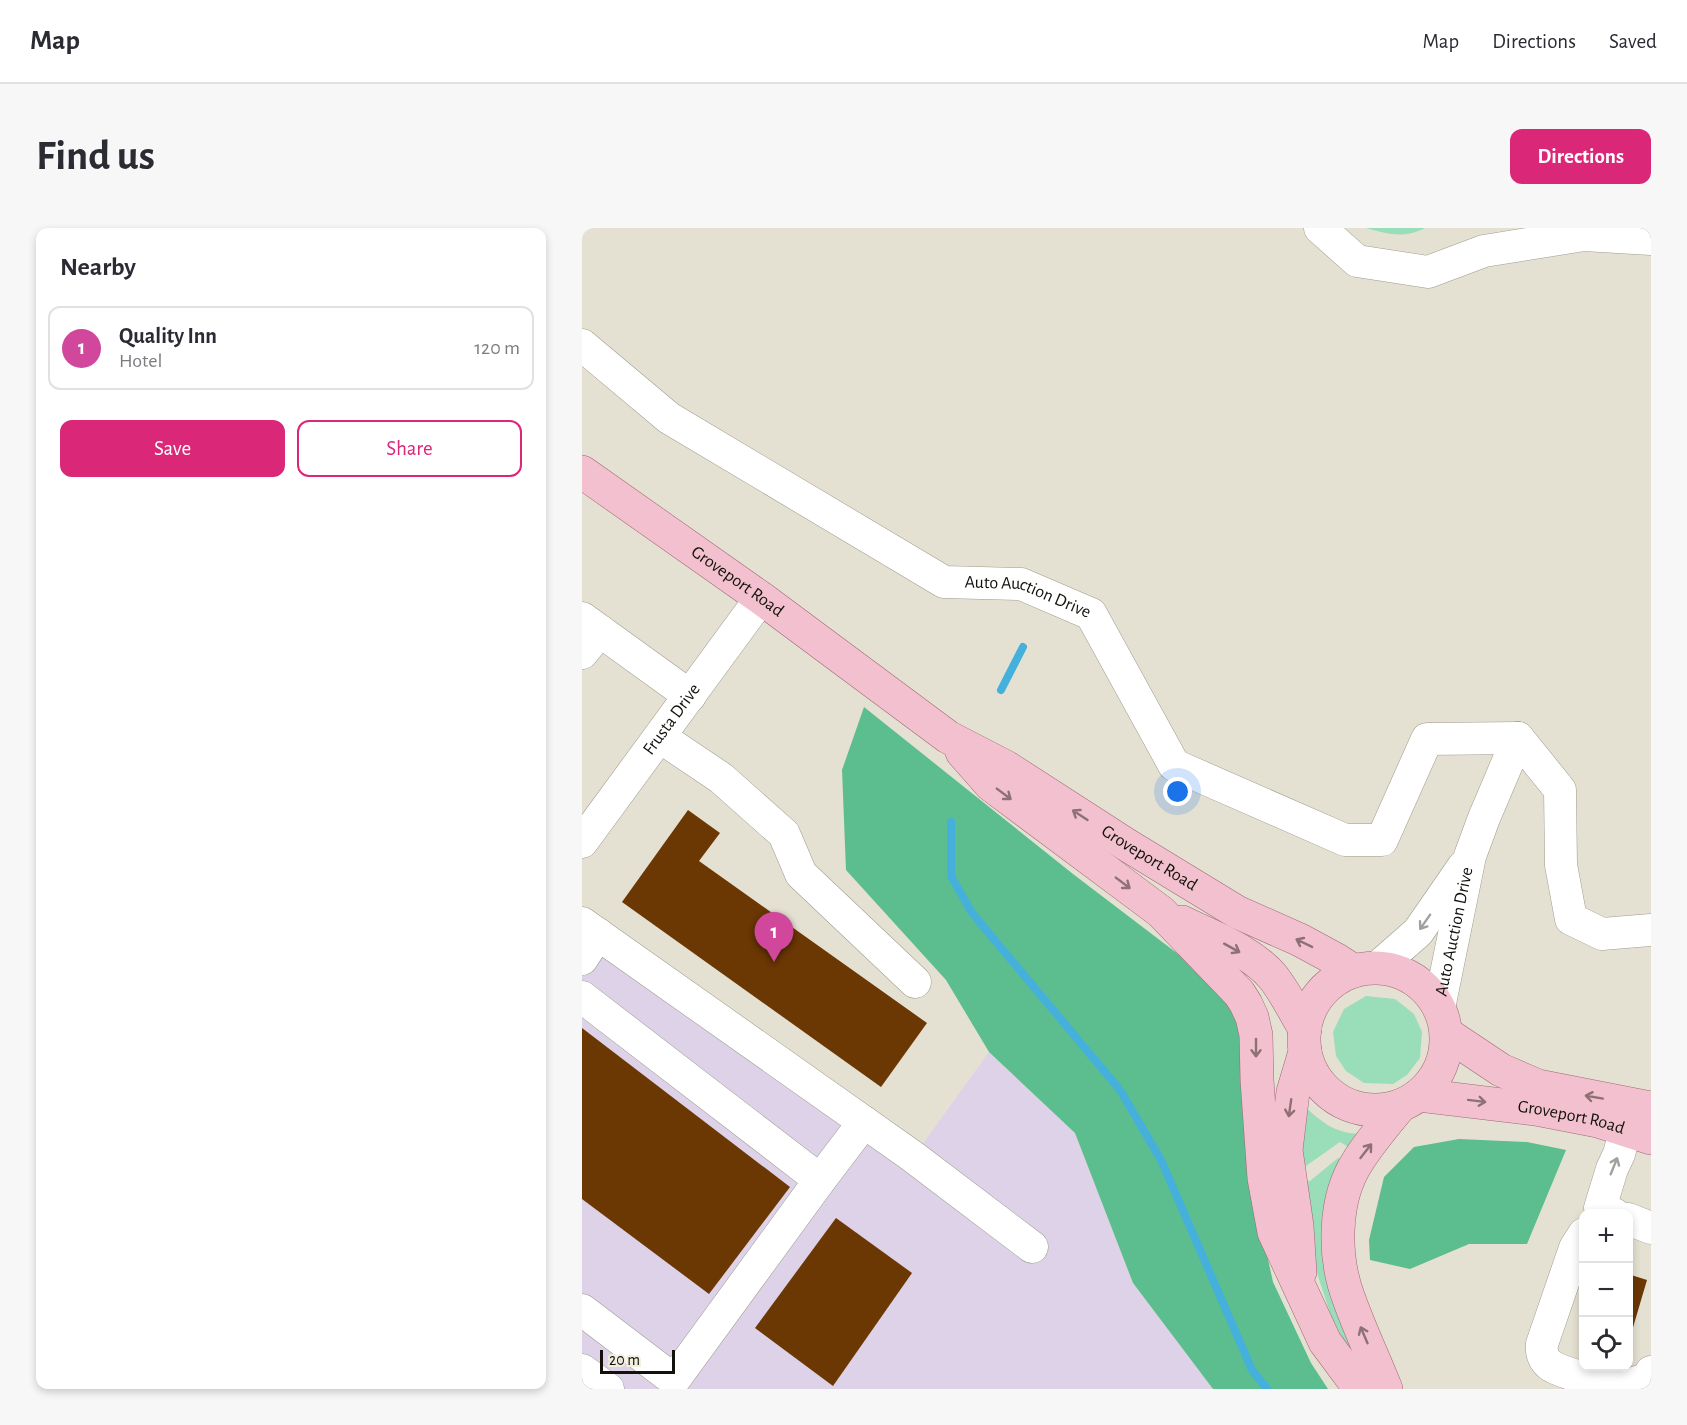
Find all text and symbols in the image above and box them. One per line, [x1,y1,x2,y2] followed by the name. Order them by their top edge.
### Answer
[30,27,80,55] text: Map
[1423,31,1459,52] text: Map
[1492,31,1576,52] text: Directions
[1609,31,1657,52] text: Saved
[1510,129,1651,184] button: Directions
[36,135,155,177] text: Find us
[60,254,136,280] text: Nearby
[119,325,217,347] text: Quality Inn
[78,338,85,358] text: 1
[474,338,520,358] text: 120 m
[119,351,162,371] text: Hotel
[60,420,285,477] button: Save
[297,420,522,477] button: Share
[688,543,787,620] street label: Groveport Road
[964,574,1093,622] street label: Auto Auction Drive
[640,680,704,758] street label: Frusta Drive
[1163,777,1192,806] your location
[995,788,1011,800] one-way arrow
[1072,808,1089,820] one-way arrow
[1098,822,1200,894] street label: Groveport Road
[1433,865,1477,998] street label: Auto Auction Drive
[1114,877,1130,889] one-way arrow
[754,912,794,962] pin: 1
[1419,913,1431,929] one-way arrow
[1295,936,1313,948] one-way arrow
[1223,942,1240,954] one-way arrow
[1250,1037,1262,1057] one-way arrow
[1584,1091,1604,1102] one-way arrow
[1467,1096,1487,1107] one-way arrow
[1285,1098,1296,1118] one-way arrow
[1517,1098,1627,1138] street label: Groveport Road
[1359,1143,1372,1159] one-way arrow
[1609,1158,1620,1176] one-way arrow
[1579,1209,1633,1371] map controls
[1579,1209,1633,1263] button: +
[1579,1263,1633,1317] button: −
[1579,1317,1633,1371] button: locate
[1358,1326,1369,1345] one-way arrow
[600,1347,675,1374] scale bar
[609,1352,640,1368] text: 20 m

